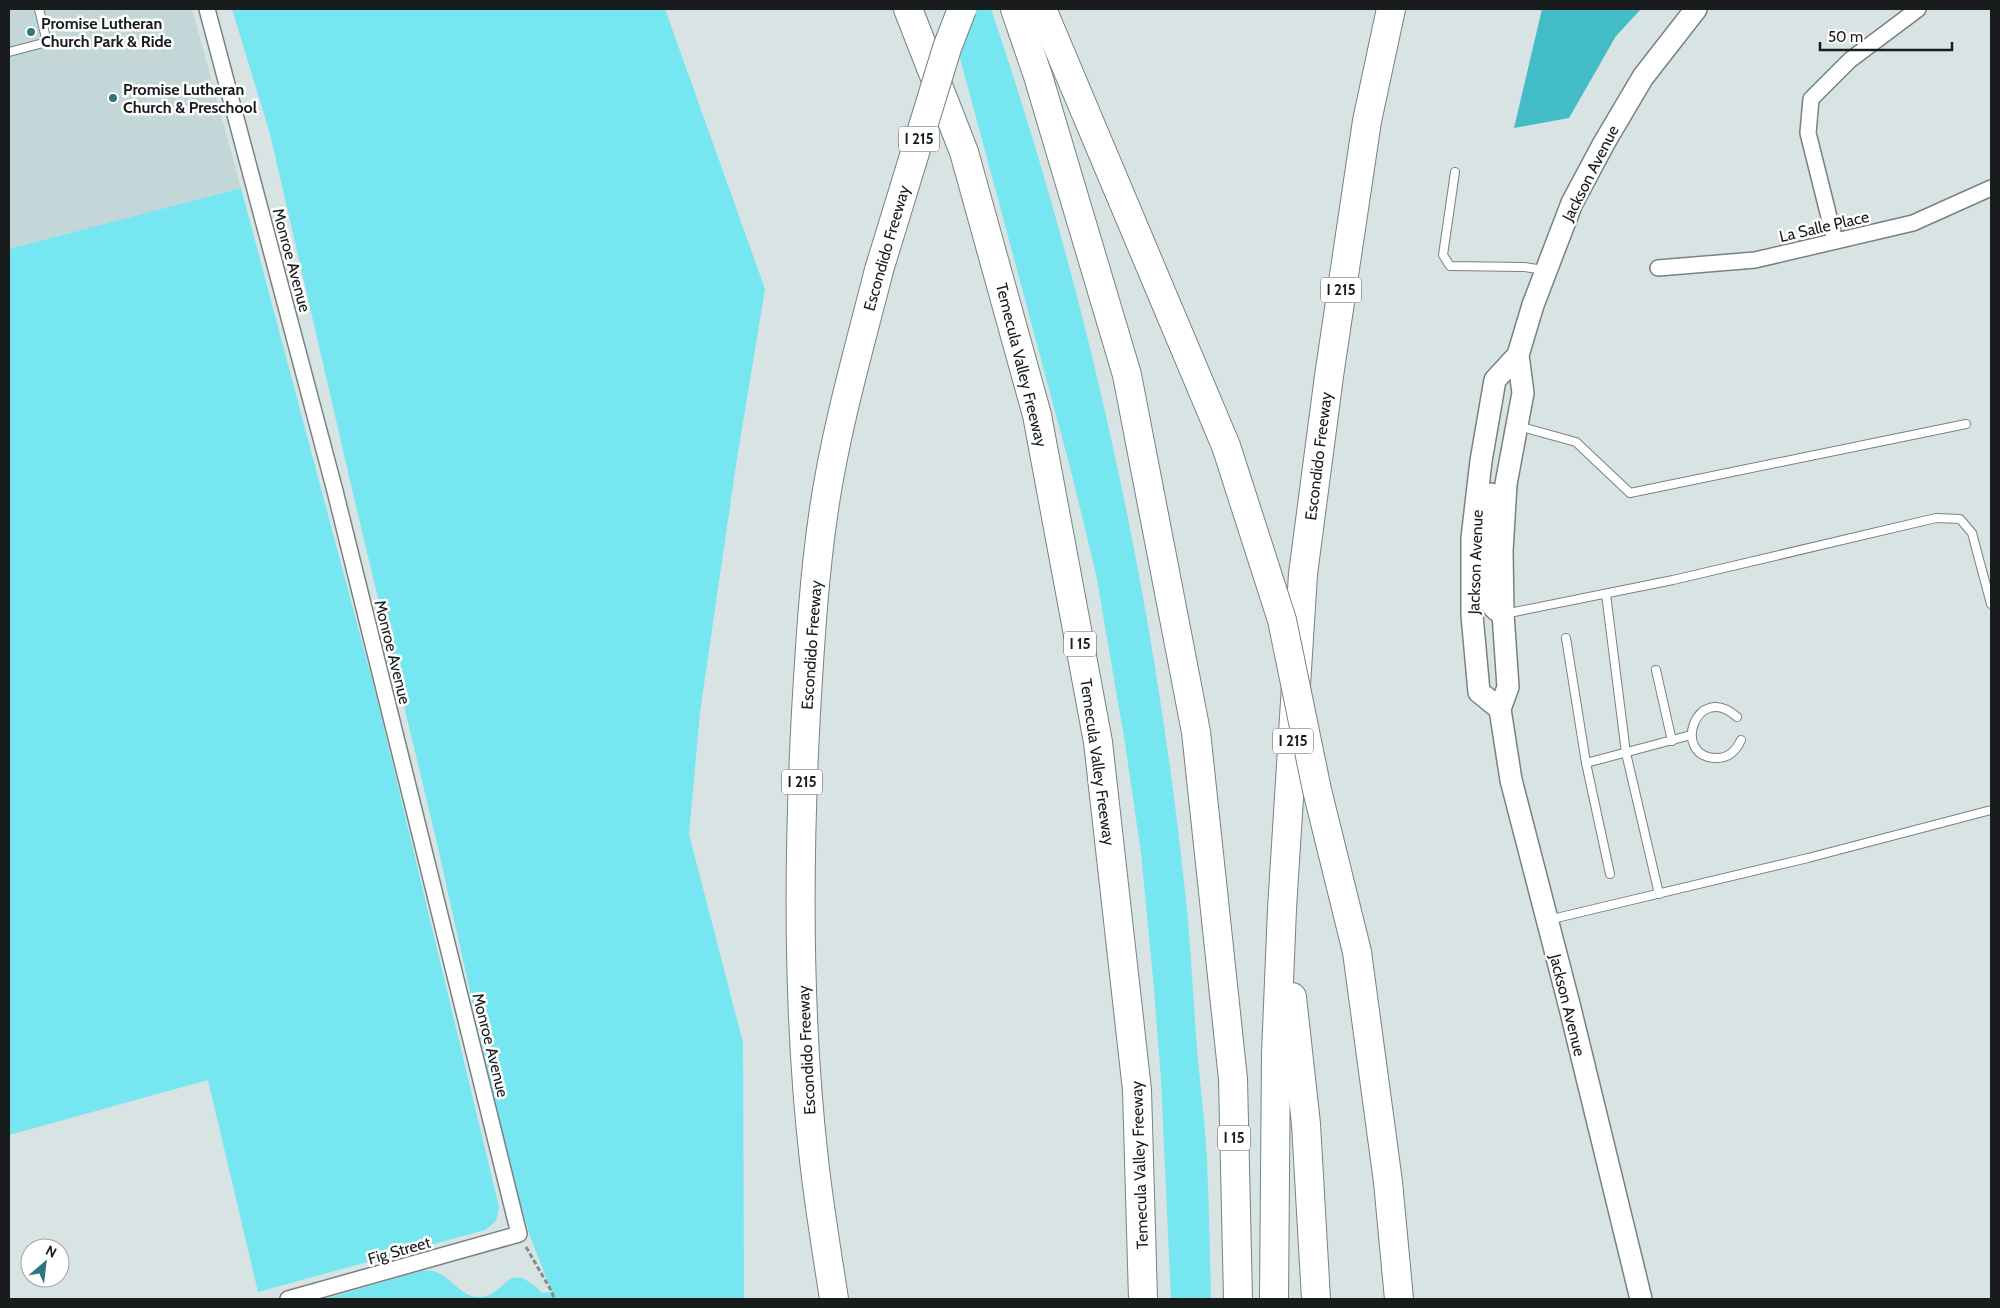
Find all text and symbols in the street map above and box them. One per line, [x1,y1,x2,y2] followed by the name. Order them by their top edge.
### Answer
[41,14,172,51] place label: Promise Lutheran Church Park & Ride
[1820,20,1952,52] scale bar
[25,26,37,38] marker: Promise Lutheran Church Park & Ride
[1828,28,1863,46] text: 50 m
[123,80,257,117] place label: Promise Lutheran Church & Preschool
[107,92,119,104] marker: Promise Lutheran Church & Preschool
[1558,122,1623,225] street label: Jackson Avenue
[899,126,939,152] road number: I 215
[859,183,913,313] street label: Escondido Freeway
[269,206,315,314] street label: Monroe Avenue
[1777,207,1871,246] street label: La Salle Place
[1321,278,1361,302] road number: I 215
[992,281,1051,449] street label: Temecula Valley Freeway
[1301,391,1336,522] street label: Escondido Freeway
[1464,509,1487,616] street label: Jackson Avenue
[797,580,826,710] street label: Escondido Freeway
[370,598,415,706] street label: Monroe Avenue
[1064,632,1096,656] road number: I 15
[1076,677,1119,847] street label: Temecula Valley Freeway
[1273,728,1313,754] road number: I 215
[782,770,822,794] road number: I 215
[1545,951,1589,1058] street label: Jackson Avenue
[794,985,819,1115] street label: Escondido Freeway
[468,991,513,1099] street label: Monroe Avenue
[1127,1081,1152,1249] street label: Temecula Valley Freeway
[1218,1126,1250,1150] road number: I 15
[366,1232,433,1268] street label: Fig Street
[20,1238,70,1288] north arrow
[43,1241,60,1262] text: N

